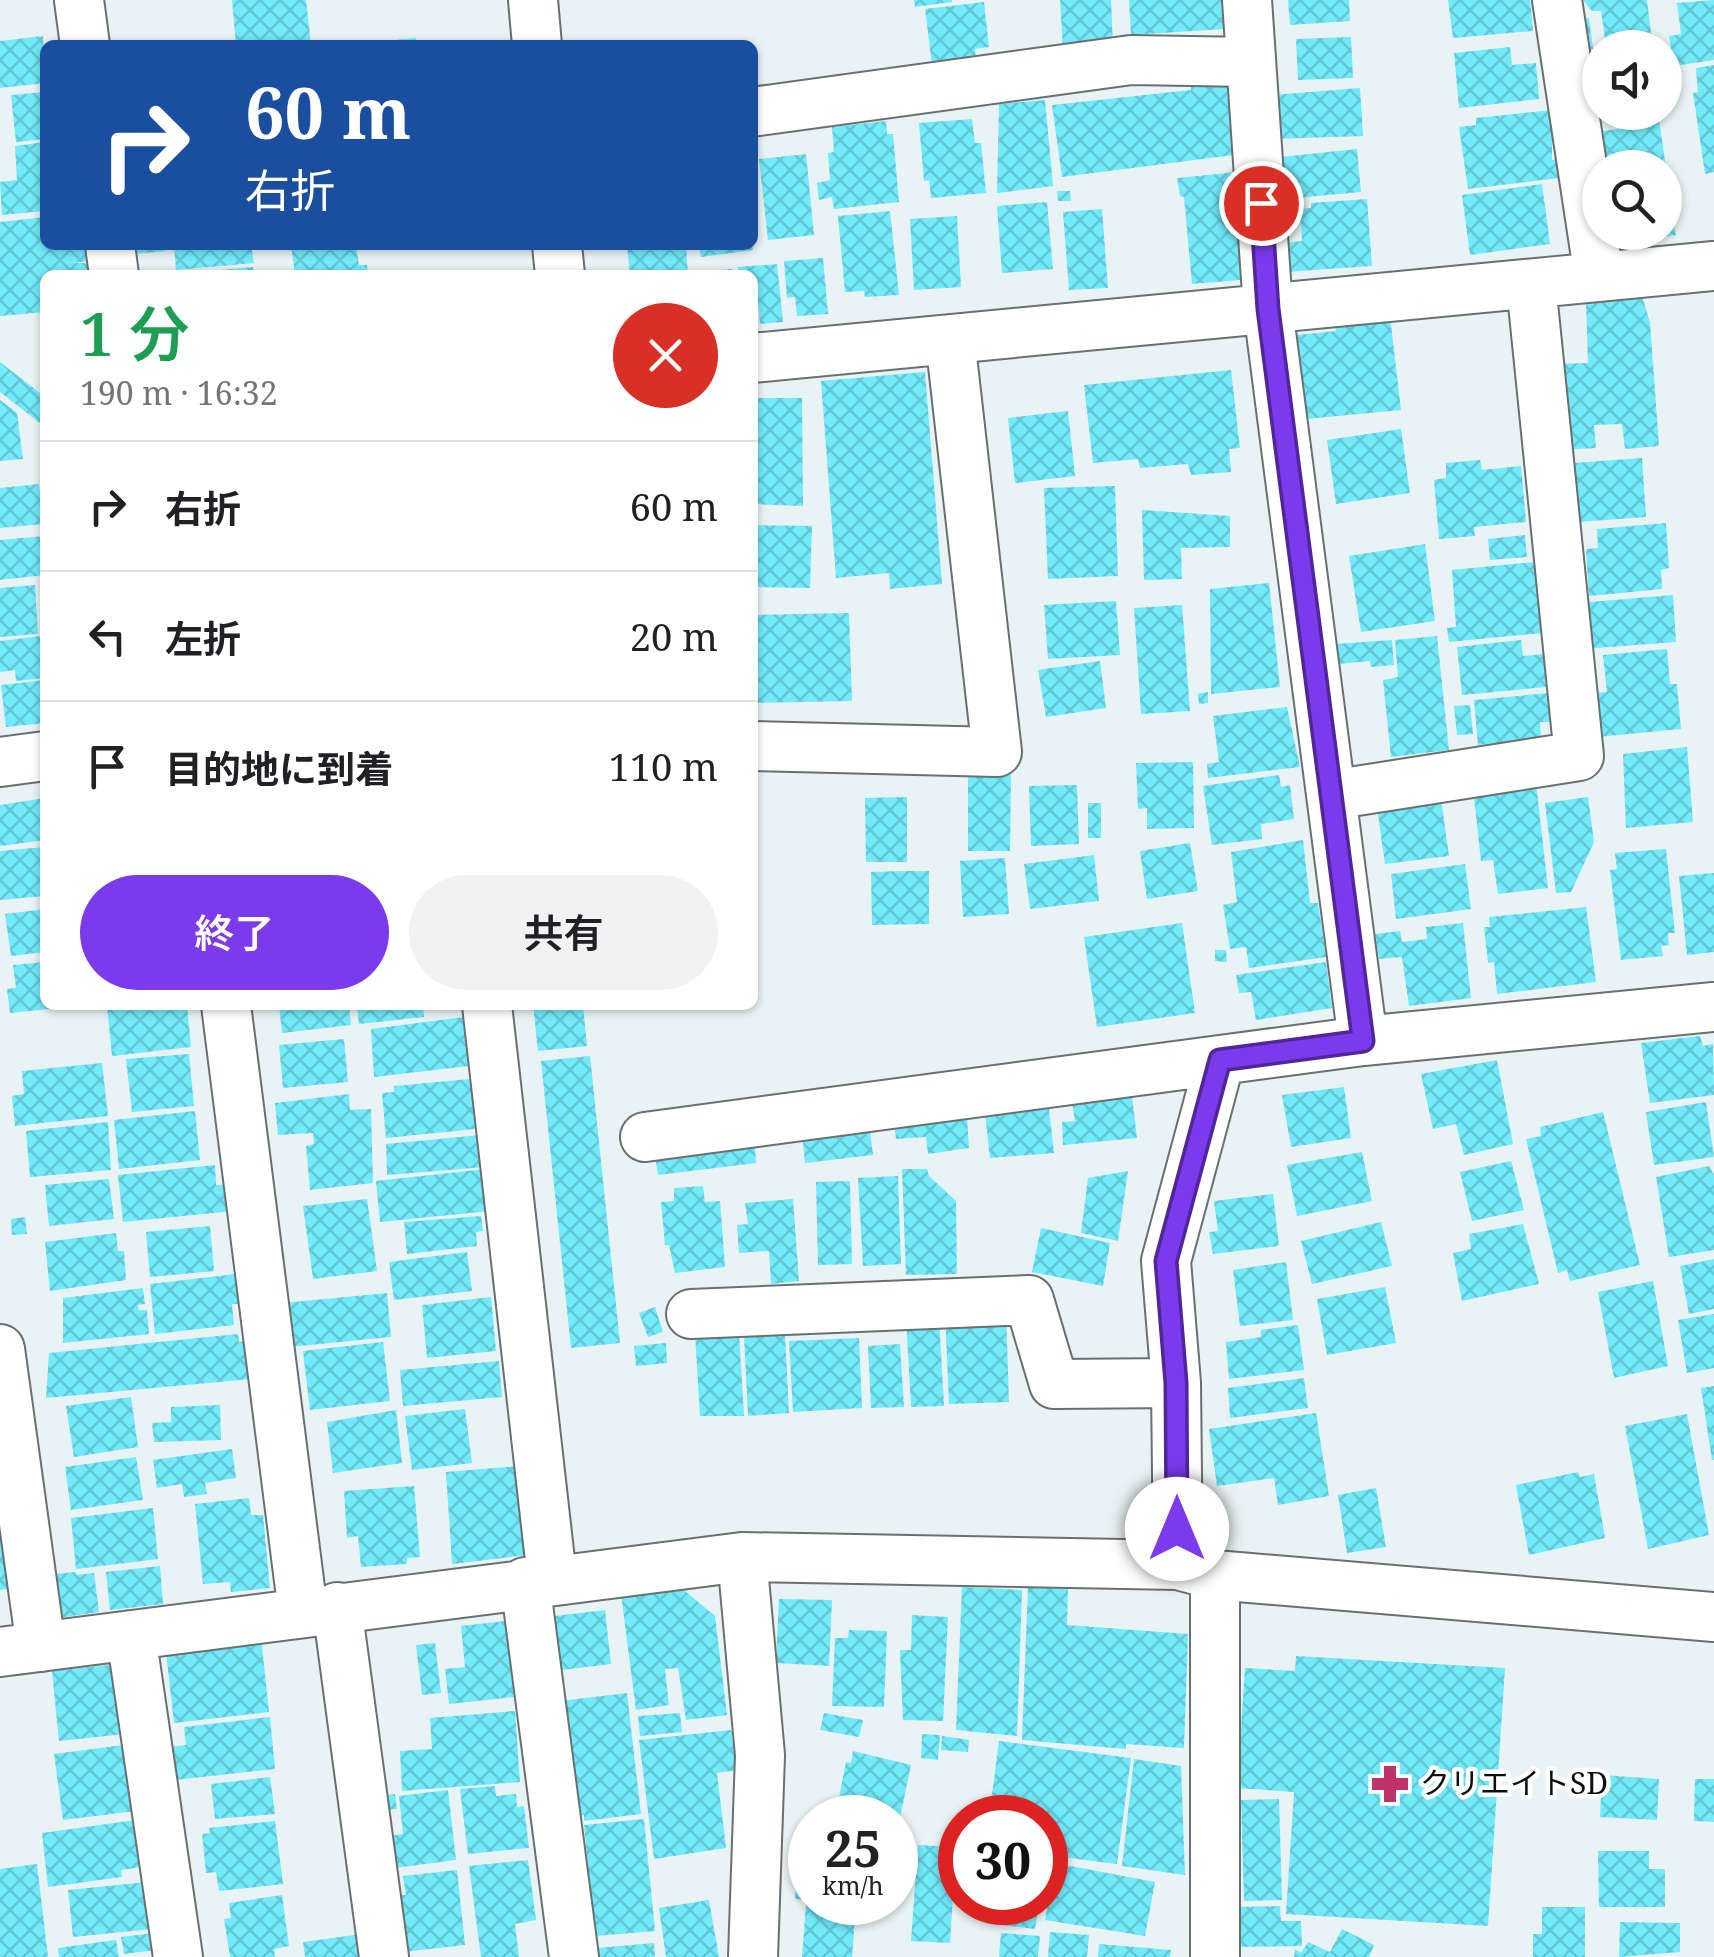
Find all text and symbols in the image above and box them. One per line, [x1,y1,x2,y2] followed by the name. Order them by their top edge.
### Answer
[1582,30,1682,250] map controls
[1582,30,1682,130] button: sound
[245,64,411,160] text: 60 m
[80,80,210,210] icon: right
[1582,150,1682,250] button: search
[245,159,335,220] text: 右折
[1219,161,1304,246] pin
[1234,176,1289,231] icon: arrive
[80,292,189,374] text: 1 分
[613,303,718,408] button: close
[80,371,278,414] text: 190 m · 16:32
[80,479,135,534] icon: right
[630,480,718,532] text: 60 m
[165,482,241,534] text: 右折
[80,609,135,664] icon: left
[630,610,718,662] text: 20 m
[165,612,241,664] text: 左折
[80,739,135,794] icon: arrive
[608,740,718,792] text: 110 m
[165,742,393,794] text: 目的地に到着
[80,875,389,990] button: 終了
[409,875,718,990] button: 共有
[1125,1477,1229,1581] position arrow
[1420,1762,1608,1803] place label: クリエイトSD
[1369,1763,1411,1805] pharmacy icon: クリエイトSD
[938,1795,1068,1925] speed limit sign: 30
[825,1814,881,1882] text: 25
[822,1868,884,1902] text: km/h

